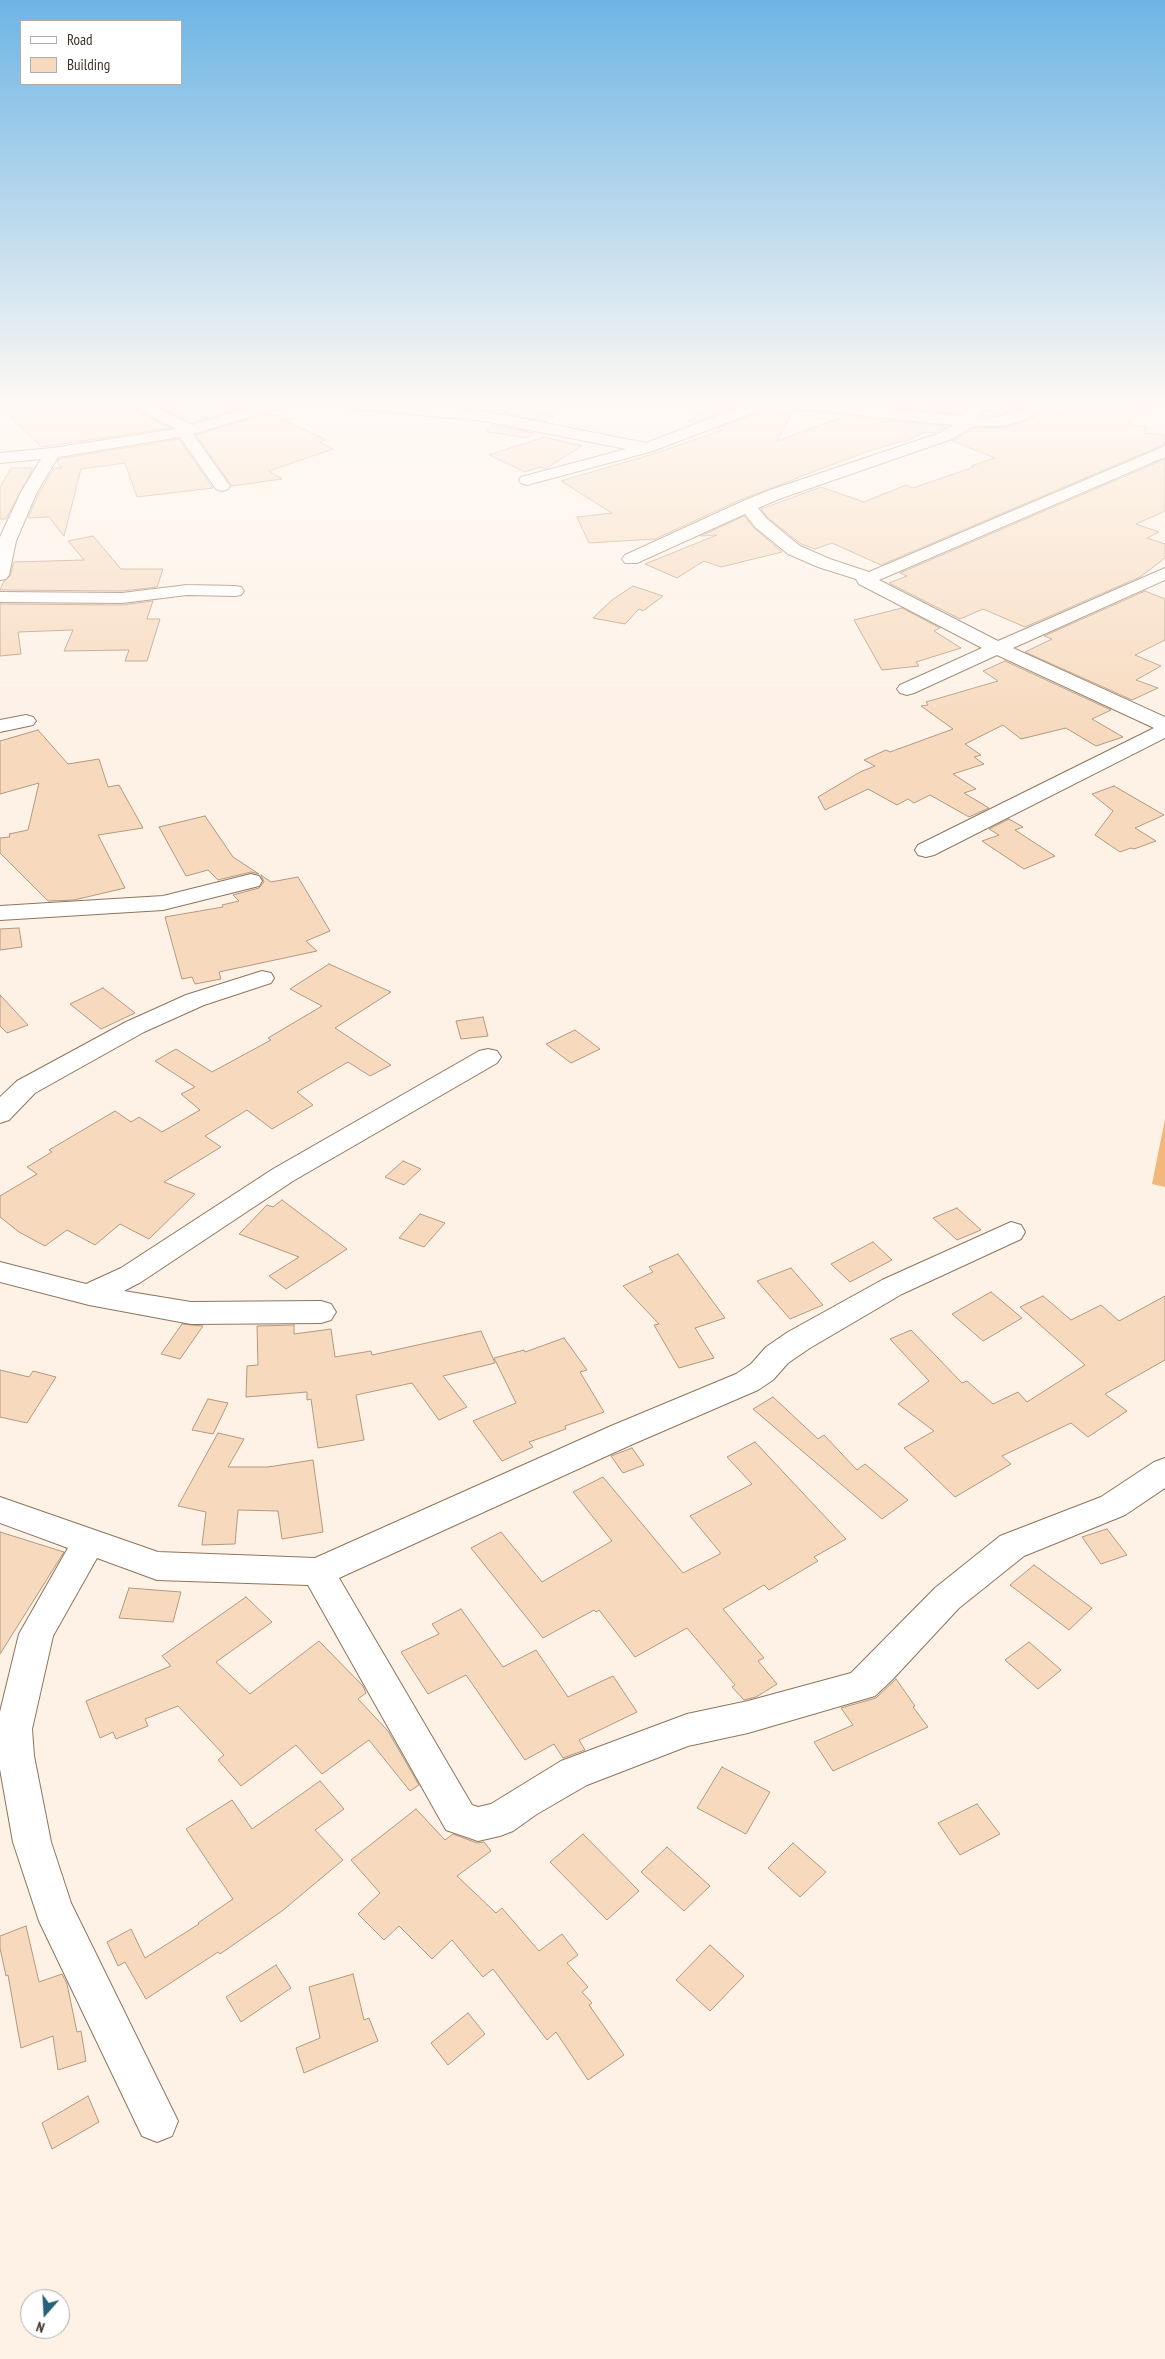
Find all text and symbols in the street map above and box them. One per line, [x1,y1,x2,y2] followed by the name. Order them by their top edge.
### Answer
[20,20,182,85] legend
[67,30,93,49] text: Road
[67,55,110,74] text: Building
[20,2289,70,2339] north arrow
[34,2317,47,2337] text: N

